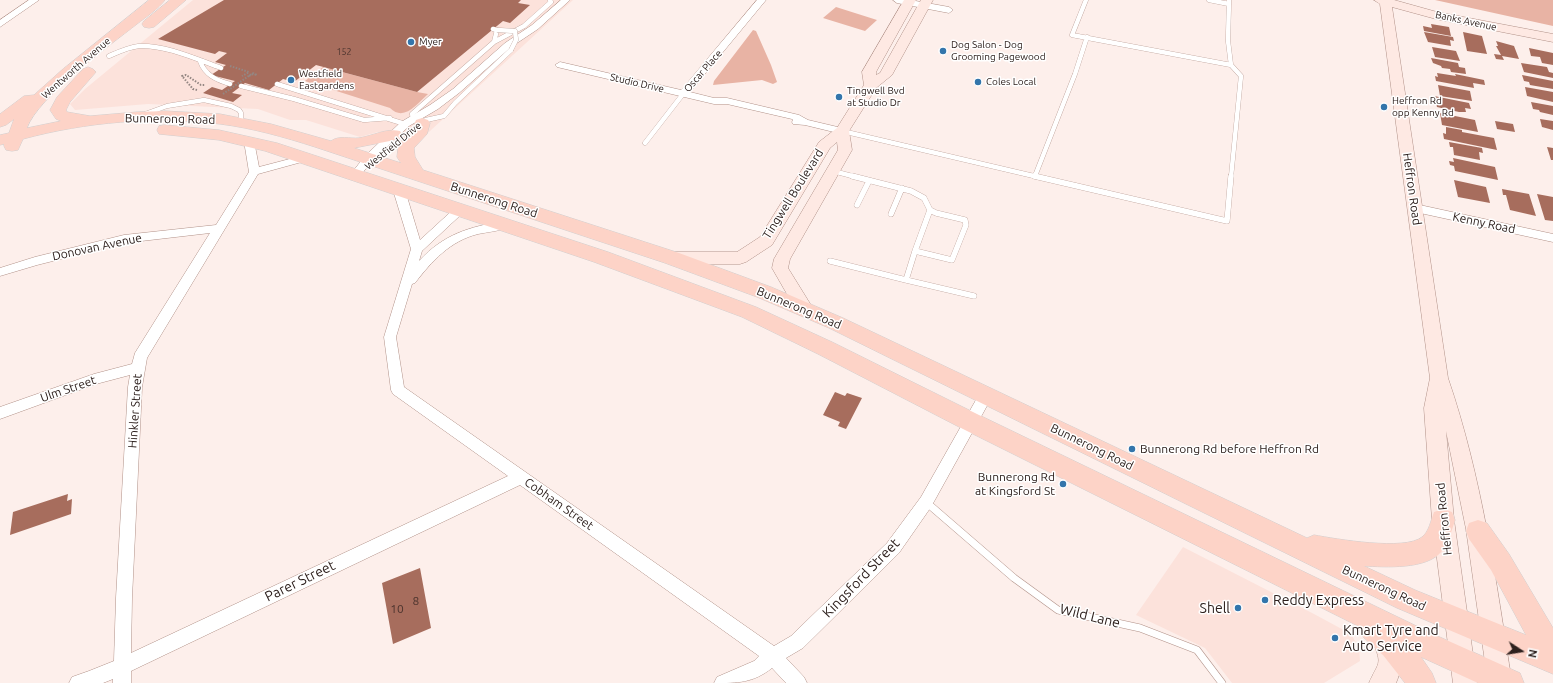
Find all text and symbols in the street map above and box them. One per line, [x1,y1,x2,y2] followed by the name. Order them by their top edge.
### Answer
[1434,9,1498,33] street label: Banks Avenue
[39,35,113,101] street label: Wentworth Avenue
[419,36,442,48] place label: Myer
[406,37,416,47] marker: Myer
[951,39,1046,62] place label: Dog Salon - Dog Grooming Pagewood
[938,46,948,56] marker: Dog Salon - Dog Grooming Pagewood
[336,47,352,57] house number: 152
[681,48,725,94] street label: Oscar Place
[299,68,354,92] place label: Westfield Eastgardens
[609,71,665,95] street label: Studio Drive
[286,75,296,85] marker: Westfield Eastgardens
[986,76,1036,88] place label: Coles Local
[973,77,983,87] marker: Coles Local
[847,85,905,108] place label: Tingwell Bvd at Studio Dr
[834,92,844,102] marker: Tingwell Bvd at Studio Dr
[1392,95,1454,118] place label: Heffron Rd opp Kenny Rd
[1379,102,1389,112] marker: Heffron Rd opp Kenny Rd
[125,111,215,127] street label: Bunnerong Road
[362,120,424,172] street label: Westfield Drive
[760,146,826,242] street label: Tingwell Boulevard
[1400,152,1424,226] street label: Heffron Road
[449,179,539,221] street label: Bunnerong Road
[1451,209,1517,237] street label: Kenny Road
[51,230,143,264] street label: Donovan Avenue
[755,284,843,332] street label: Bunnerong Road
[38,373,98,405] street label: Ulm Street
[125,373,145,449] street label: Hinkler Street
[1048,421,1136,473] street label: Bunnerong Road
[1140,442,1319,456] place label: Bunnerong Rd before Heffron Rd
[1127,444,1137,454] marker: Bunnerong Rd before Heffron Rd
[975,470,1055,498] place label: Bunnerong Rd at Kingsford St
[522,475,596,533] street label: Cobham Street
[1058,479,1068,489] marker: Bunnerong Rd at Kingsford St
[1433,482,1455,556] street label: Heffron Road
[819,535,903,621] street label: Kingsford Street
[262,557,338,605] street label: Parer Street
[1340,562,1428,614] street label: Bunnerong Road
[1273,592,1364,608] place label: Reddy Express
[413,594,419,608] house number: 8
[1260,595,1270,605] marker: Reddy Express
[1058,600,1122,632] street label: Wild Lane
[1200,600,1230,616] place label: Shell
[390,602,404,616] house number: 10
[1233,603,1243,613] marker: Shell
[1343,622,1439,654] place label: Kmart Tyre and Auto Service
[1501,631,1541,671] north arrow
[1330,633,1340,643] marker: Kmart Tyre and Auto Service
[1526,648,1539,659] text: N

